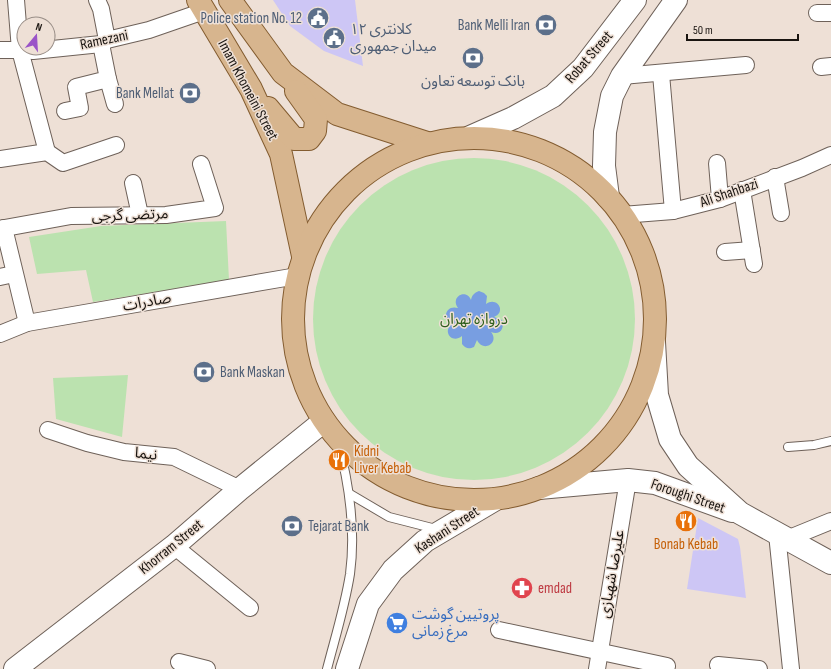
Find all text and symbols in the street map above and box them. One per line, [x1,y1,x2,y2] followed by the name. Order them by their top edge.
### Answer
[305,5,331,31] public building icon: Police station No. 12
[201,9,302,28] place label: Police station No. 12
[533,12,559,38] bank icon: Bank Melli Iran
[16,16,56,56] north arrow
[458,16,530,35] place label: Bank Melli Iran
[687,16,798,42] scale bar
[34,20,44,34] text: N
[350,20,437,56] place label: کلانتری ۱۲ میدان جمهوری
[693,23,713,38] text: 50 m
[321,25,347,51] public building icon: کلانتری ۱۲ میدان جمهوری
[78,26,130,54] street label: Ramezani
[561,26,617,87] street label: Robat Street
[213,36,283,144] street label: Imam Khomeini Street
[460,45,486,71] bank icon: بانک توسعه تعاون
[421,72,525,91] place label: بانک توسعه تعاون
[177,80,203,106] bank icon: Bank Mellat
[116,84,174,103] place label: Bank Mellat
[697,174,761,212] street label: Ali Shahbazi
[91,204,169,226] street label: مرتضی گرجی
[121,288,173,316] street label: صادرات
[440,310,508,329] park label: دروازه تهران
[191,359,217,385] bank icon: Bank Maskan
[220,363,285,382] place label: Bank Maskan
[354,442,412,478] place label: Kidni Liver Kebab
[134,443,158,465] street label: نیما
[326,447,352,473] restaurant icon: Kidni Liver Kebab
[648,474,728,518] street label: Foroughi Street
[411,502,483,558] street label: Kashani Street
[673,508,699,534] restaurant icon: Bonab Kebab
[279,513,305,539] bank icon: Tejarat Bank
[135,515,207,579] street label: Khorram Street
[308,517,369,536] place label: Tejarat Bank
[595,528,629,620] street label: علیرضا شهبازی
[654,535,718,554] place label: Bonab Kebab
[509,575,535,601] pharmacy icon: emdad
[538,579,572,598] place label: emdad
[412,605,500,643] place label: پروتیین گوشت مرغ زمانی
[384,610,410,636] supermarket icon: پروتیین گوشت مرغ زمانی

